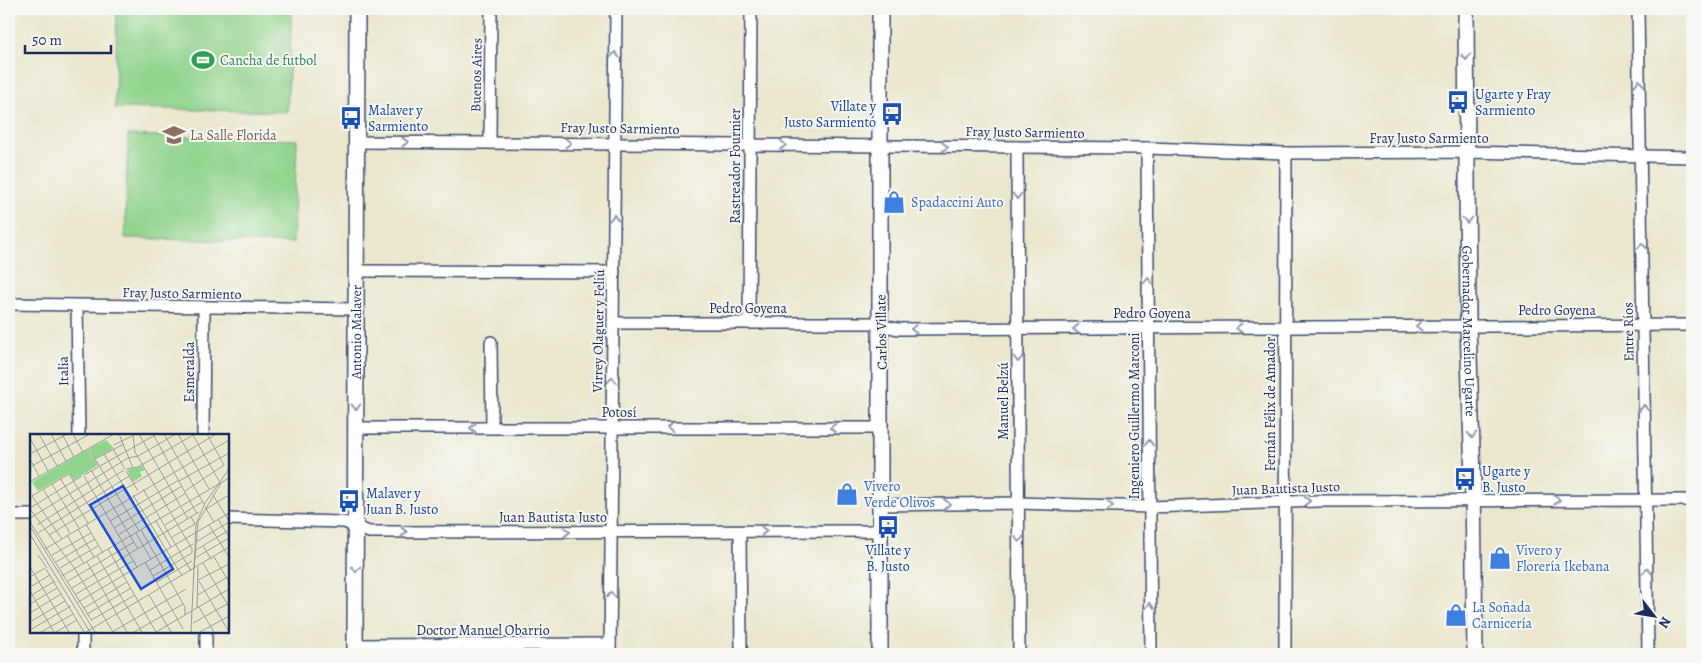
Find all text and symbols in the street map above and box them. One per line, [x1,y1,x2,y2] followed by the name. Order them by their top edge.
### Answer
[25,22,111,54] scale bar
[32,30,62,50] text: 50 m
[466,38,487,112] street label: Buenos Aires
[190,47,216,73] sports icon: Cancha de futbol
[220,51,317,70] place label: Cancha de futbol
[610,51,620,59] one-way arrow
[1461,54,1471,62] one-way arrow
[1634,79,1645,87] one-way arrow
[1475,85,1551,120] place label: Ugarte y Fray Sarmiento
[1445,89,1471,115] bus stop icon: Ugarte y Fray Sarmiento
[784,97,877,132] place label: Villate y Justo Sarmiento
[368,101,428,136] place label: Malaver y Sarmiento
[879,101,905,127] bus stop icon: Villate y Justo Sarmiento
[338,105,364,131] bus stop icon: Malaver y Sarmiento
[726,108,745,224] street label: Rastreador Fournier
[560,118,680,139] street label: Fray Justo Sarmiento
[161,122,187,148] school or university icon: La Salle Florida
[965,122,1085,143] street label: Fray Justo Sarmiento
[190,126,277,145] place label: La Salle Florida
[1369,129,1489,148] street label: Fray Justo Sarmiento
[402,137,410,147] one-way arrow
[564,138,572,148] one-way arrow
[780,140,787,150] one-way arrow
[942,141,950,152] one-way arrow
[881,189,907,215] shop icon: Spadaccini Auto
[1012,192,1022,200] one-way arrow
[911,193,1003,212] place label: Spadaccini Auto
[609,214,619,222] one-way arrow
[1462,216,1472,224] one-way arrow
[1637,241,1647,249] one-way arrow
[1457,245,1480,417] street label: Gobernador Marcelino Ugarte
[588,269,609,394] street label: Virrey Olaguer y Feliú
[1143,276,1153,284] one-way arrow
[122,283,242,304] street label: Fray Justo Sarmiento
[347,284,366,380] street label: Antonio Malaver
[871,294,892,370] street label: Carlos Villate
[709,299,788,318] street label: Pedro Goyena
[1518,301,1597,320] street label: Pedro Goyena
[1618,302,1639,362] street label: Entre Ríos
[1113,304,1192,323] street label: Pedro Goyena
[1415,321,1422,331] one-way arrow
[1235,323,1242,333] one-way arrow
[910,324,918,334] one-way arrow
[1072,324,1080,334] one-way arrow
[1125,332,1144,499] street label: Ingeniero Guillermo Marconi
[1261,336,1280,471] street label: Fernán Félix de Amador
[180,341,199,403] street label: Esmeralda
[54,355,73,386] street label: Italia
[1013,355,1023,363] one-way arrow
[994,362,1013,440] street label: Manuel Belzú
[607,376,617,384] one-way arrow
[601,403,637,422] street label: Potosí
[351,404,361,411] one-way arrow
[1639,404,1650,412] one-way arrow
[666,422,674,432] one-way arrow
[469,423,476,433] one-way arrow
[829,423,836,433] one-way arrow
[1466,431,1477,439] one-way arrow
[30,434,229,633] inset map
[1144,439,1154,446] one-way arrow
[1482,462,1531,497] place label: Ugarte y B. Justo
[1452,466,1478,492] bus stop icon: Ugarte y B. Justo
[863,477,935,512] place label: Vivero Verde Olivos
[1232,477,1340,500] street label: Juan Bautista Justo
[834,481,860,507] shop icon: Vivero Verde Olivos
[366,484,438,519] place label: Malaver y Juan B. Justo
[336,488,362,514] bus stop icon: Malaver y Juan B. Justo
[1554,495,1561,505] one-way arrow
[1303,496,1311,507] one-way arrow
[944,499,951,509] one-way arrow
[1106,501,1114,511] one-way arrow
[499,508,607,527] street label: Juan Bautista Justo
[875,514,901,540] bus stop icon: Villate y B. Justo
[761,526,769,536] one-way arrow
[401,527,409,537] one-way arrow
[564,527,571,537] one-way arrow
[1014,535,1024,543] one-way arrow
[864,541,911,576] place label: Villate y B. Justo
[1515,541,1610,576] place label: Vivero y Florería Ikebana
[1487,545,1513,571] shop icon: Vivero y Florería Ikebana
[351,566,361,574] one-way arrow
[1642,566,1652,574] one-way arrow
[1628,590,1678,640] north arrow
[606,591,616,599] one-way arrow
[1472,598,1533,633] place label: La Soñada Carnicería
[1145,601,1156,609] one-way arrow
[1443,602,1469,628] shop icon: La Soñada Carnicería
[1654,613,1675,632] text: N
[416,621,550,640] street label: Doctor Manuel Obarrio

